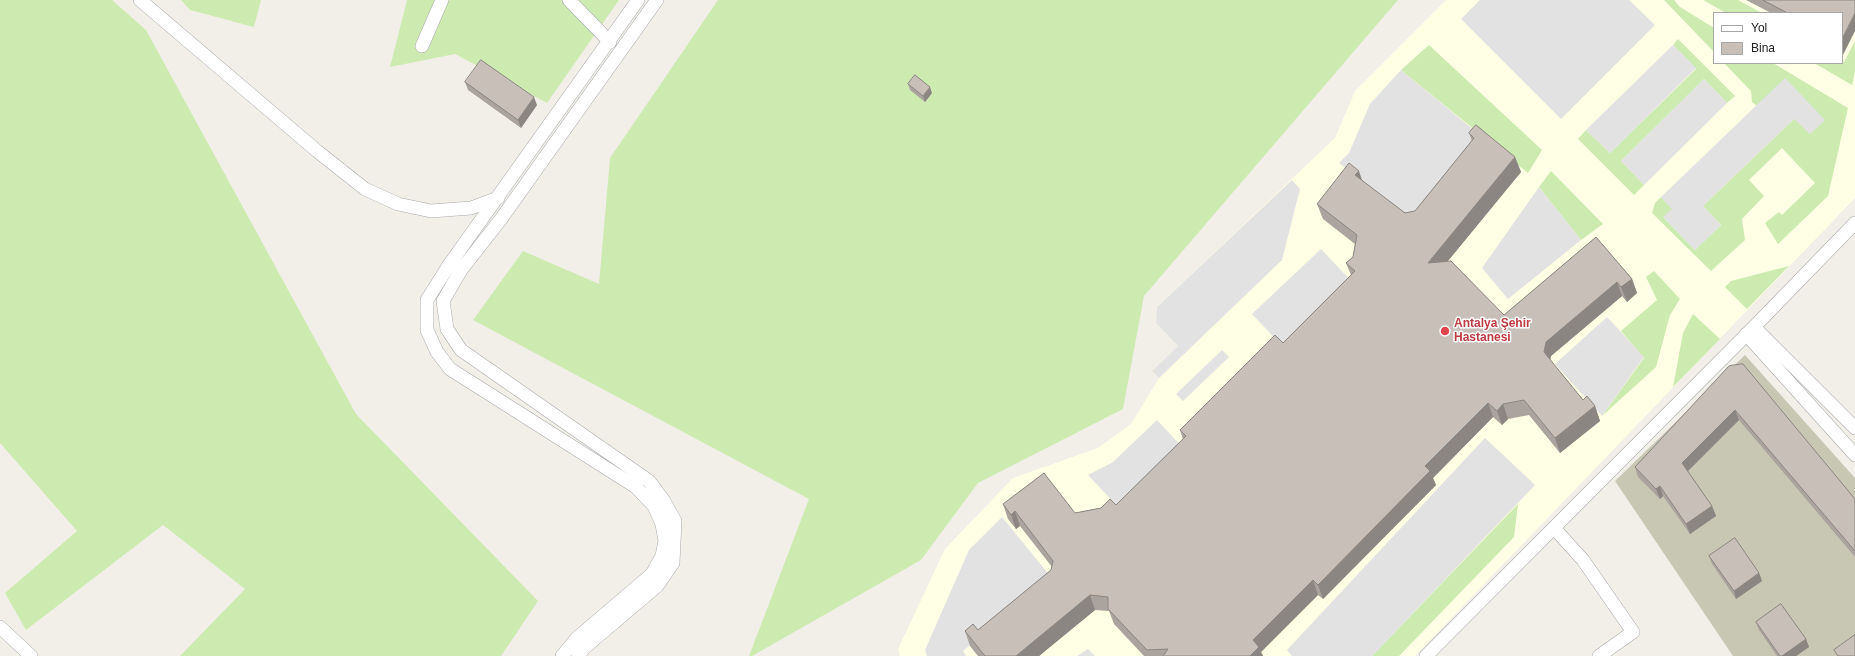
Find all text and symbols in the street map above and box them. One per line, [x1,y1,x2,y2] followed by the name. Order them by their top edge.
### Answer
[1713,12,1843,64] legend
[1751,21,1767,35] text: Yol
[1751,41,1775,55] text: Bina
[1454,317,1531,345] place label: Antalya Şehir Hastanesi
[1439,325,1451,337] marker: Antalya Şehir Hastanesi

